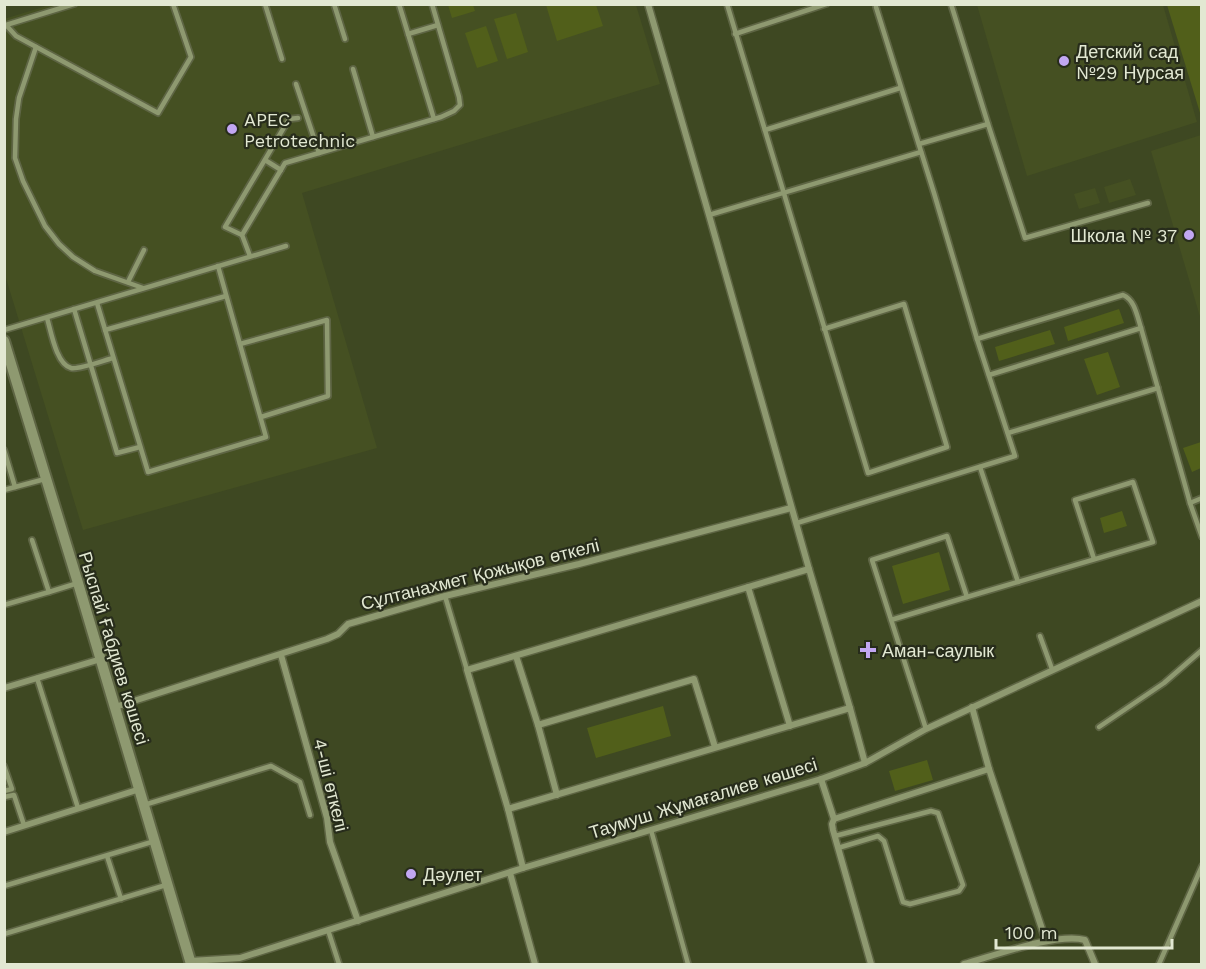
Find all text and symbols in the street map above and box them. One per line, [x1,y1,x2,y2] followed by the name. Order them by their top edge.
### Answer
[1076,41,1184,83] place label: Детский сад №29 Нурсая
[1057,54,1071,68] marker: Детский сад №29 Нурсая
[244,109,355,151] place label: APEC Petrotechnic
[225,122,239,136] marker: APEC Petrotechnic
[1070,225,1177,246] place label: Школа № 37
[1182,228,1196,242] marker: Школа № 37
[359,534,601,614] street label: Сұлтанахмет Қожықов өткелі
[75,549,153,747] street label: Рыспай Ғабдиев көшесі
[882,640,994,661] place label: Аман-саулык
[859,641,877,659] marker: Аман-саулык
[309,736,353,834] street label: 4-ші өткелі
[587,753,819,843] street label: Таумуш Жұмағалиев көшесі
[423,864,482,885] place label: Дәулет
[404,867,418,881] marker: Дәулет
[996,912,1172,950] scale bar
[1005,922,1058,943] text: 100 m

